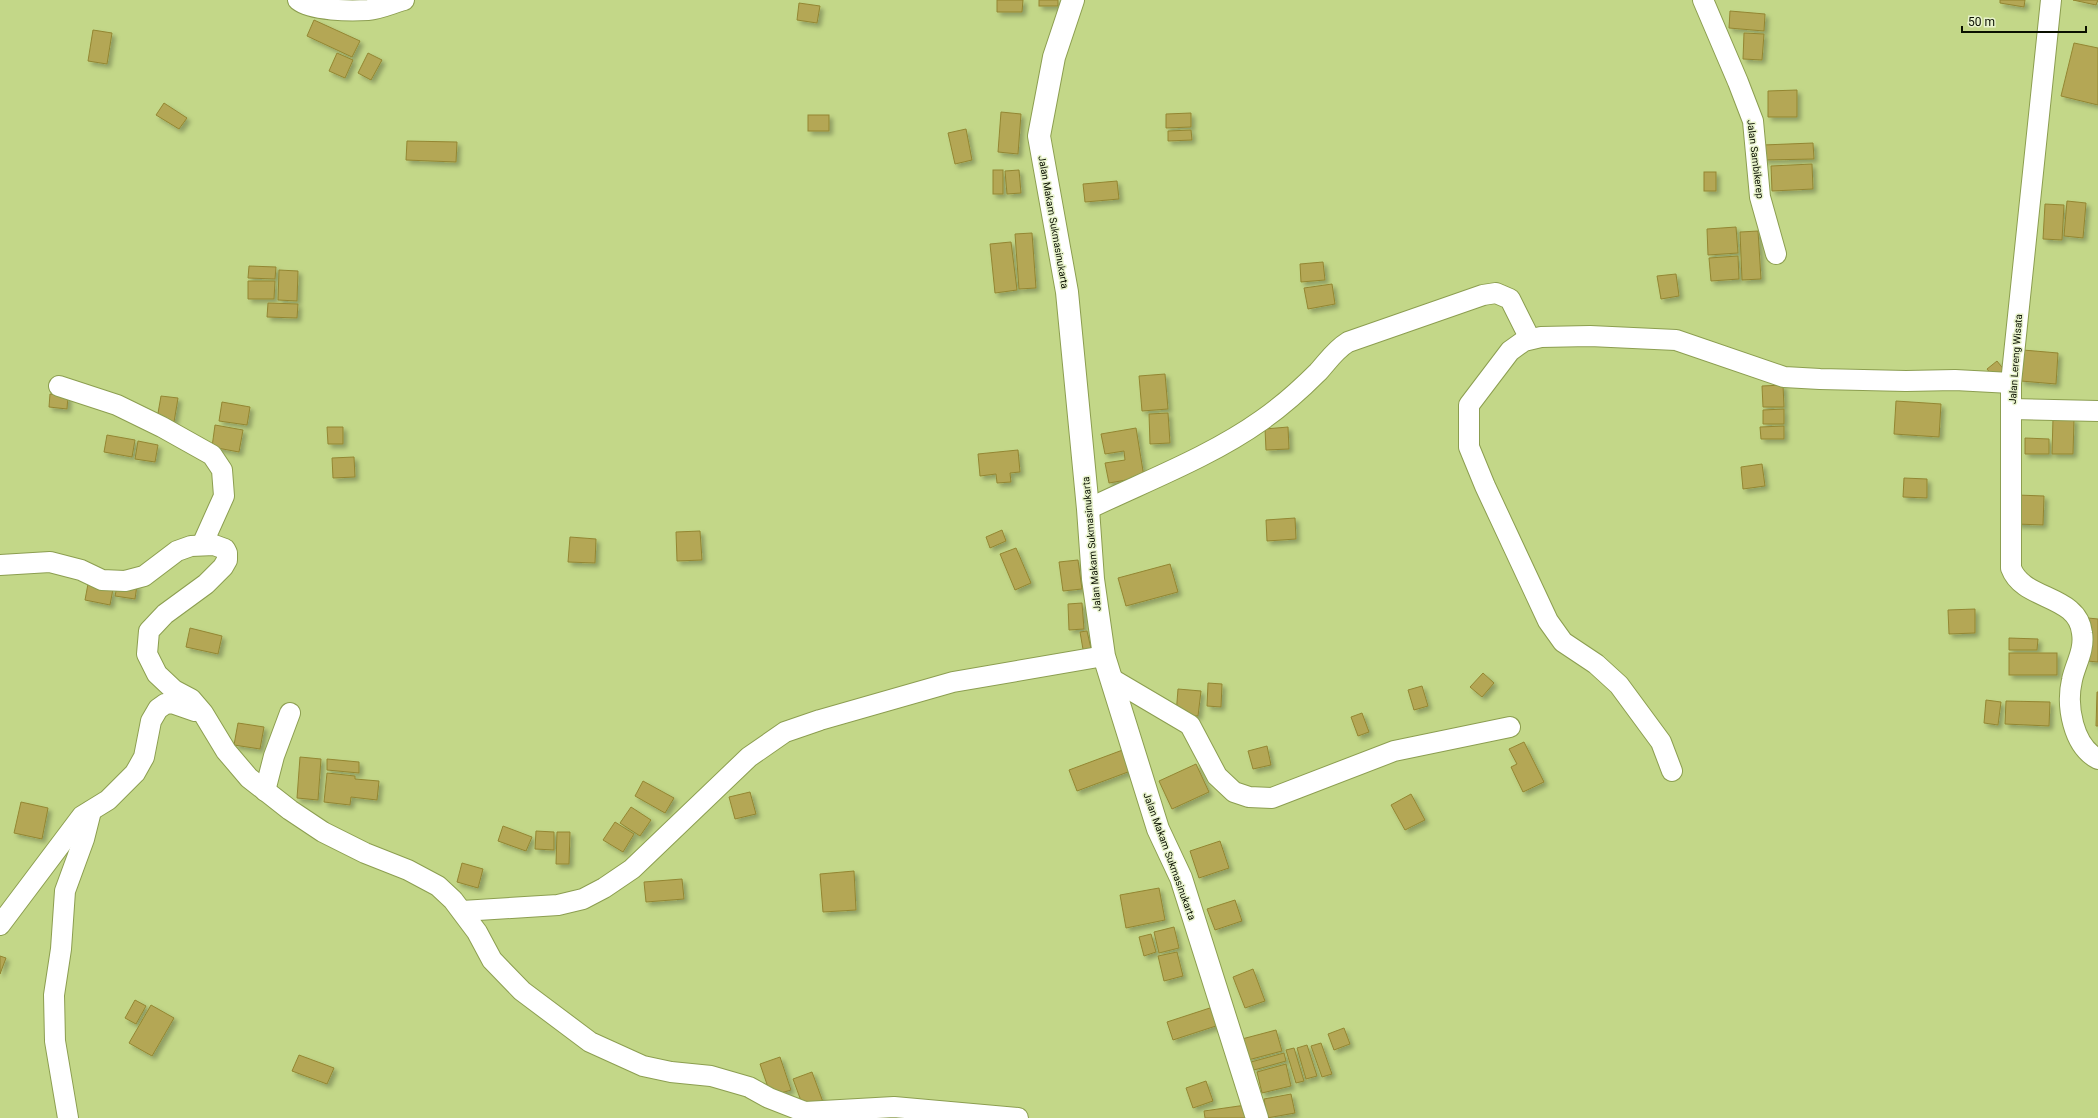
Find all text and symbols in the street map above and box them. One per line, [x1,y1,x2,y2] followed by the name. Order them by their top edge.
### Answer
[1962,8,2086,34] scale bar
[1968,15,1995,29] text: 50 m
[1745,119,1766,200] street label: Jalan Sambikerep
[1036,155,1071,290] street label: Jalan Makam Sukmasinukarta
[2007,314,2024,404] street label: Jalan Lereng Wisata
[1080,476,1103,612] street label: Jalan Makam Sukmasinukarta
[1141,791,1198,921] street label: Jalan Makam Sukmasinukarta

